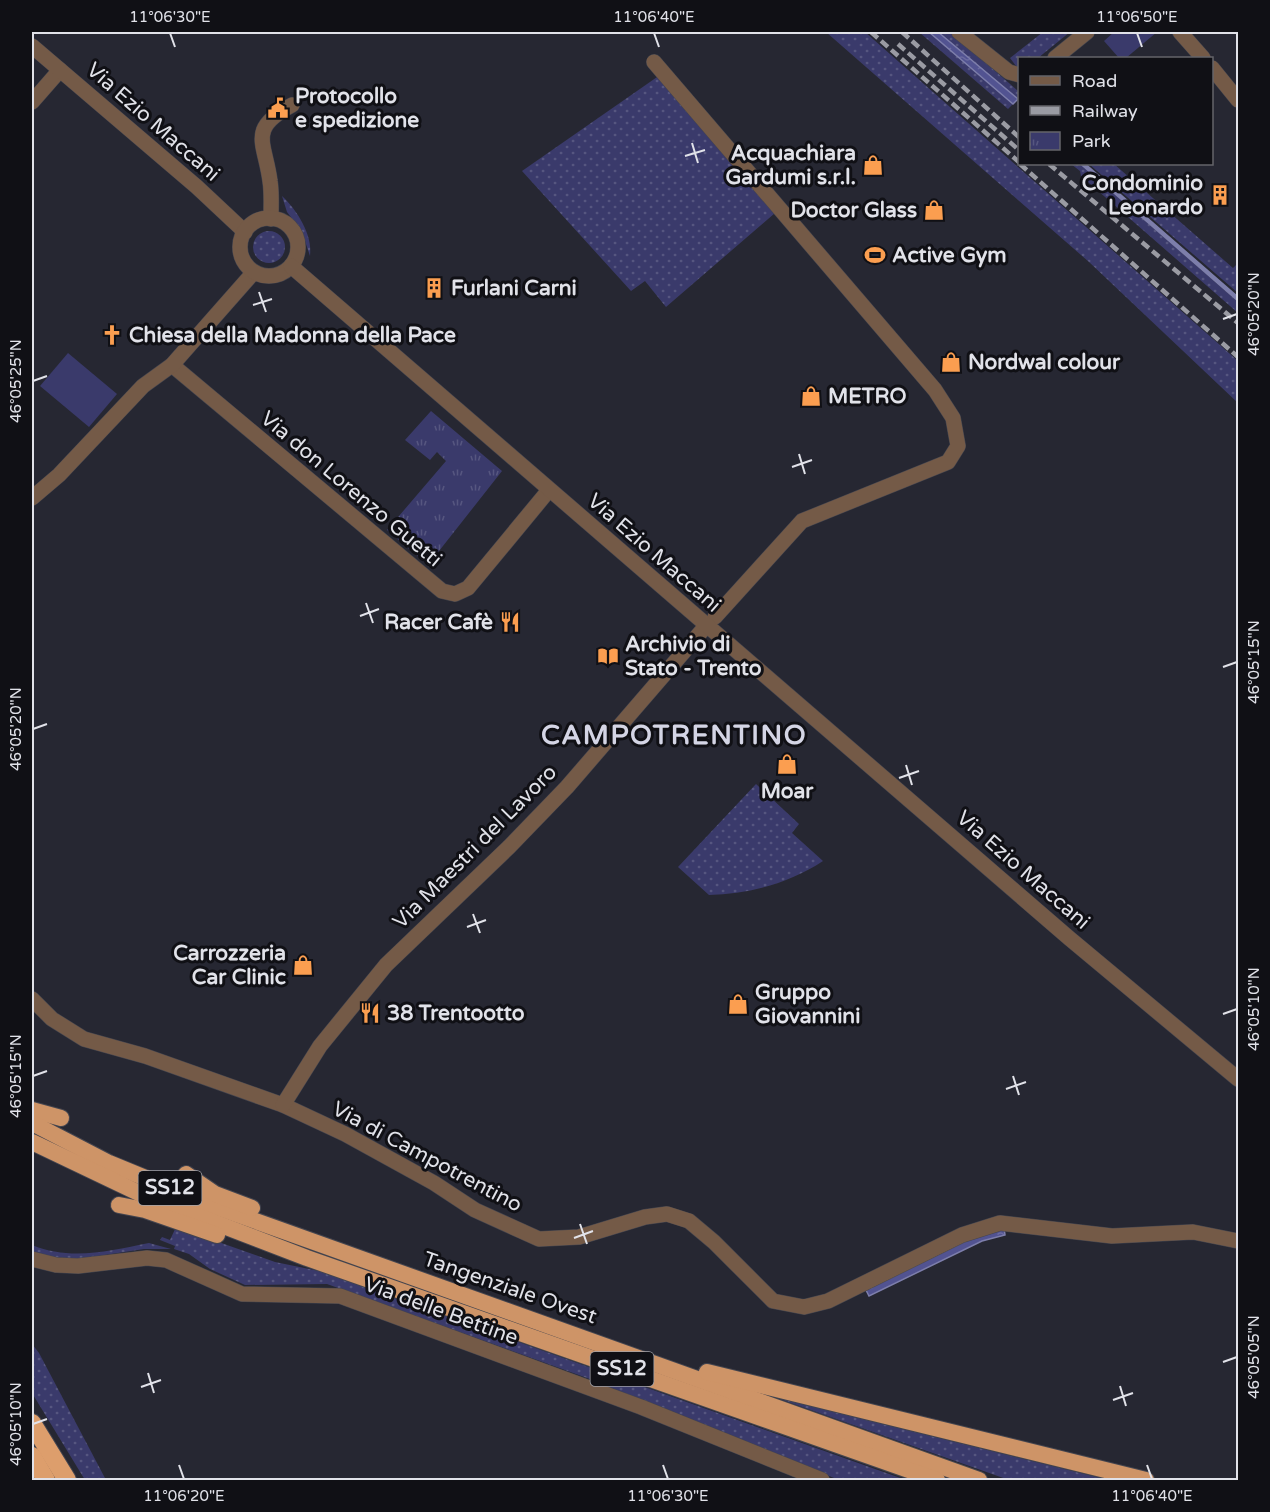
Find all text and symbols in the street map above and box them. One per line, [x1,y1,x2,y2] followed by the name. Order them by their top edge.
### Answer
[129,8,211,26] text: 11°06'30"E
[613,8,695,26] text: 11°06'40"E
[1096,8,1178,26] text: 11°06'50"E
[81,57,225,187] street label: Via Ezio Maccani
[1018,57,1213,165] legend
[1072,70,1117,92] text: Road
[295,84,419,133] place label: Protocollo e spedizione
[266,96,290,120] public building icon: Protocollo e spedizione
[1072,100,1138,122] text: Railway
[1072,130,1111,152] text: Park
[725,141,856,190] place label: Acquachiara Gardumi s.r.l.
[861,153,885,177] shop icon: Acquachiara Gardumi s.r.l.
[1082,171,1203,220] place label: Condominio Leonardo
[1208,183,1232,207] building icon: Condominio Leonardo
[790,198,917,223] place label: Doctor Glass
[922,198,946,222] shop icon: Doctor Glass
[863,243,887,267] sports icon: Active Gym
[892,243,1007,268] place label: Active Gym
[1245,272,1263,356] text: 46°05'20"N
[422,276,446,300] building icon: Furlani Carni
[451,276,577,301] place label: Furlani Carni
[100,323,124,347] church icon: Chiesa della Madonna della Pace
[129,323,456,348] place label: Chiesa della Madonna della Pace
[7,339,25,423] text: 46°05'25"N
[939,350,963,374] shop icon: Nordwal colour
[968,350,1121,375] place label: Nordwal colour
[799,384,823,408] shop icon: METRO
[828,384,906,409] place label: METRO
[255,406,447,572] street label: Via don Lorenzo Guetti
[582,488,726,618] street label: Via Ezio Maccani
[384,610,493,635] place label: Racer Cafè
[498,610,522,634] restaurant icon: Racer Cafè
[1245,620,1263,704] text: 46°05'15"N
[625,632,762,681] place label: Archivio di Stato - Trento
[596,644,620,668] library icon: Archivio di Stato - Trento
[7,687,25,771] text: 46°05'20"N
[541,719,807,752] district label: CAMPOTRENTINO
[775,752,799,776] shop icon: Moar
[388,760,562,934] street label: Via Maestri del Lavoro
[761,779,814,804] place label: Moar
[951,805,1095,935] street label: Via Ezio Maccani
[173,941,286,990] place label: Carrozzeria Car Clinic
[291,953,315,977] shop icon: Carrozzeria Car Clinic
[1245,967,1263,1051] text: 46°05'10"N
[755,980,860,1029] place label: Gruppo Giovannini
[726,992,750,1016] shop icon: Gruppo Giovannini
[358,1001,382,1025] restaurant icon: 38 Trentootto
[387,1001,525,1026] place label: 38 Trentootto
[7,1034,25,1118] text: 46°05'15"N
[328,1096,526,1218] street label: Via di Campotrentino
[138,1171,201,1205] road number: SS12
[420,1247,600,1329] street label: Tangenziale Ovest
[361,1272,522,1351] street label: Via delle Bettine
[1245,1315,1263,1399] text: 46°05'05"N
[590,1352,654,1386] road number: SS12
[7,1382,25,1466] text: 46°05'10"N
[143,1487,225,1505] text: 11°06'20"E
[627,1487,709,1505] text: 11°06'30"E
[1111,1487,1193,1505] text: 11°06'40"E

